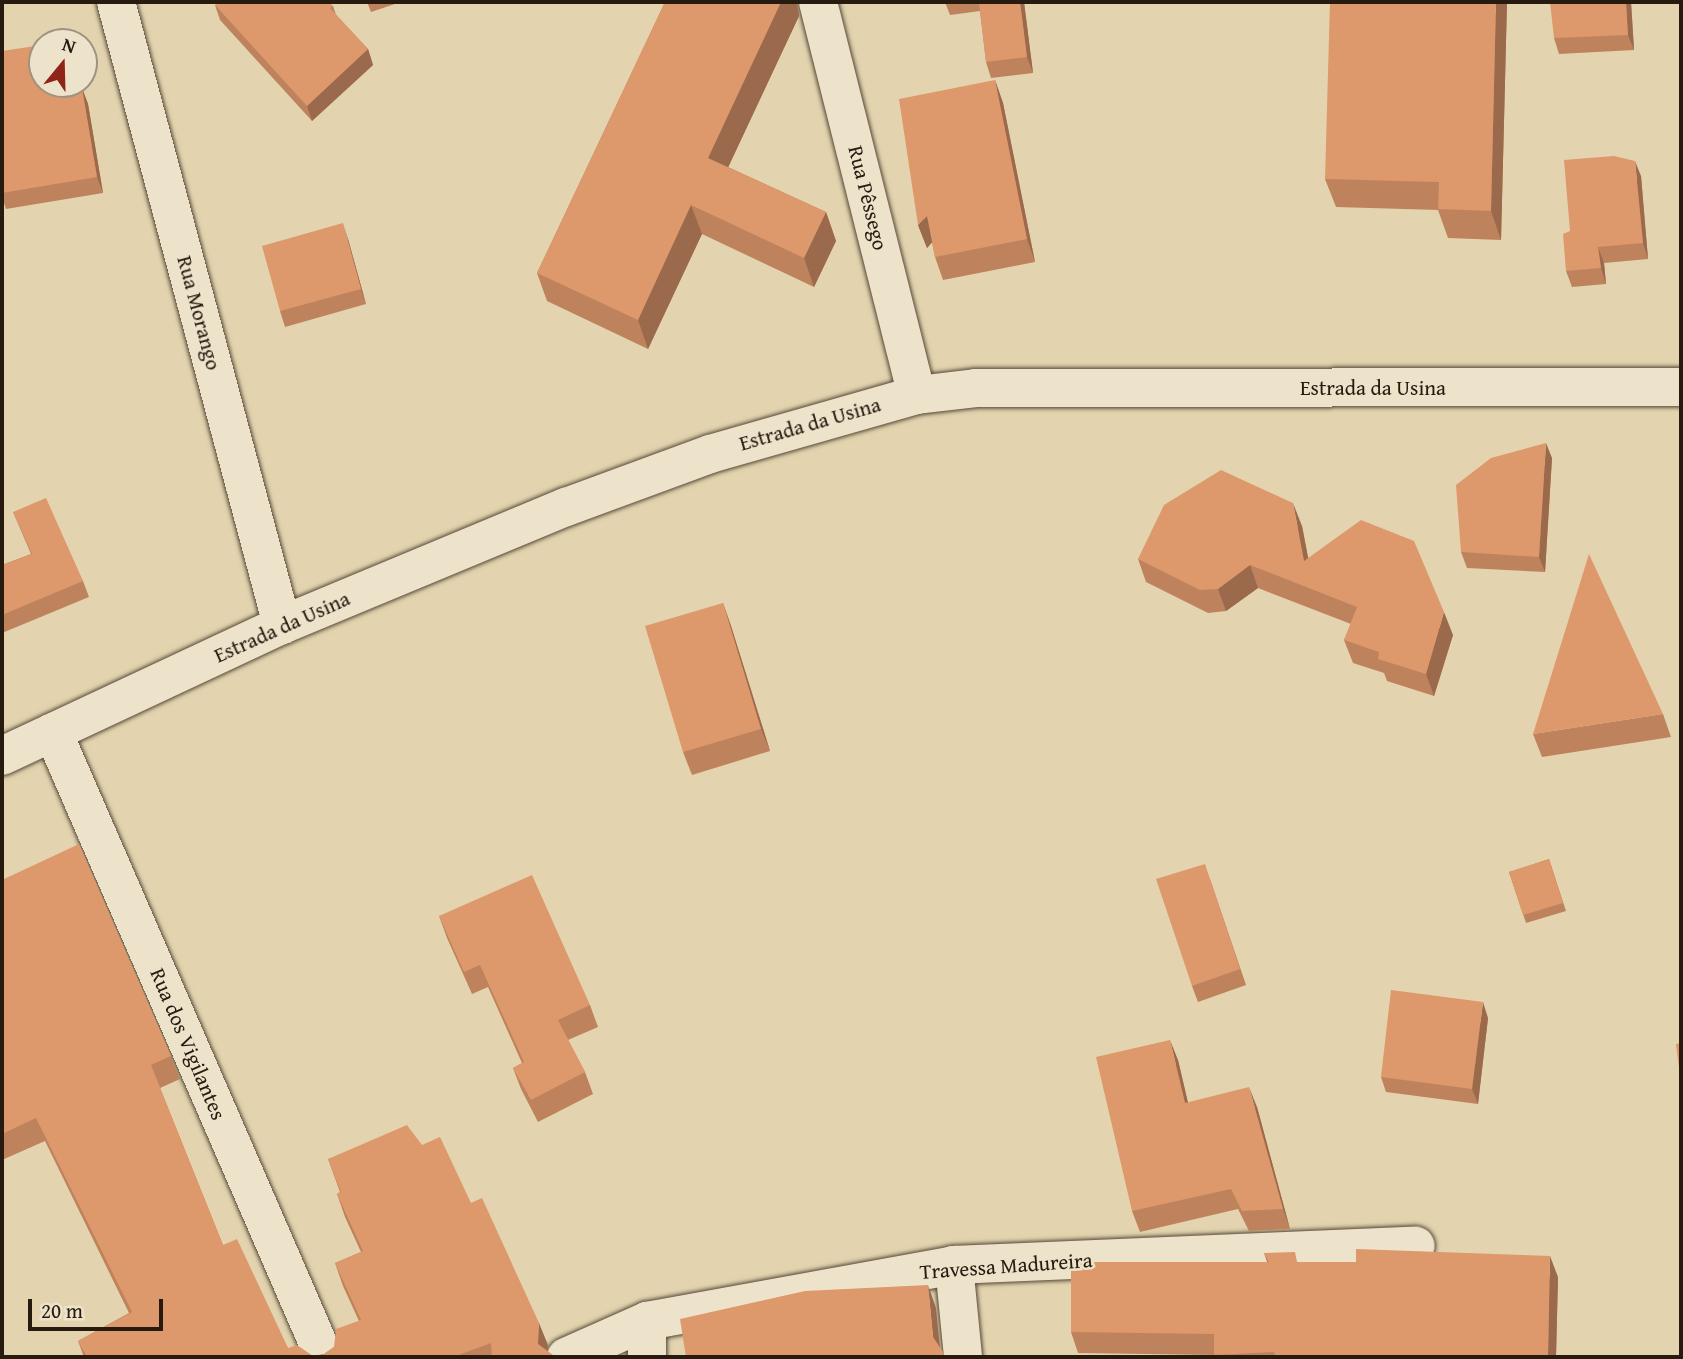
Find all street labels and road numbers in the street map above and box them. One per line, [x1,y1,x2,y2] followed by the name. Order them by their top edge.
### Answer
[843,143,893,253] street label: Rua Pêssego
[172,253,226,373] street label: Rua Morango
[1300,375,1446,401] street label: Estrada da Usina
[736,392,884,456] street label: Estrada da Usina
[210,586,354,668] street label: Estrada da Usina
[145,964,231,1124] street label: Rua dos Vigilantes
[919,1247,1093,1285] street label: Travessa Madureira

